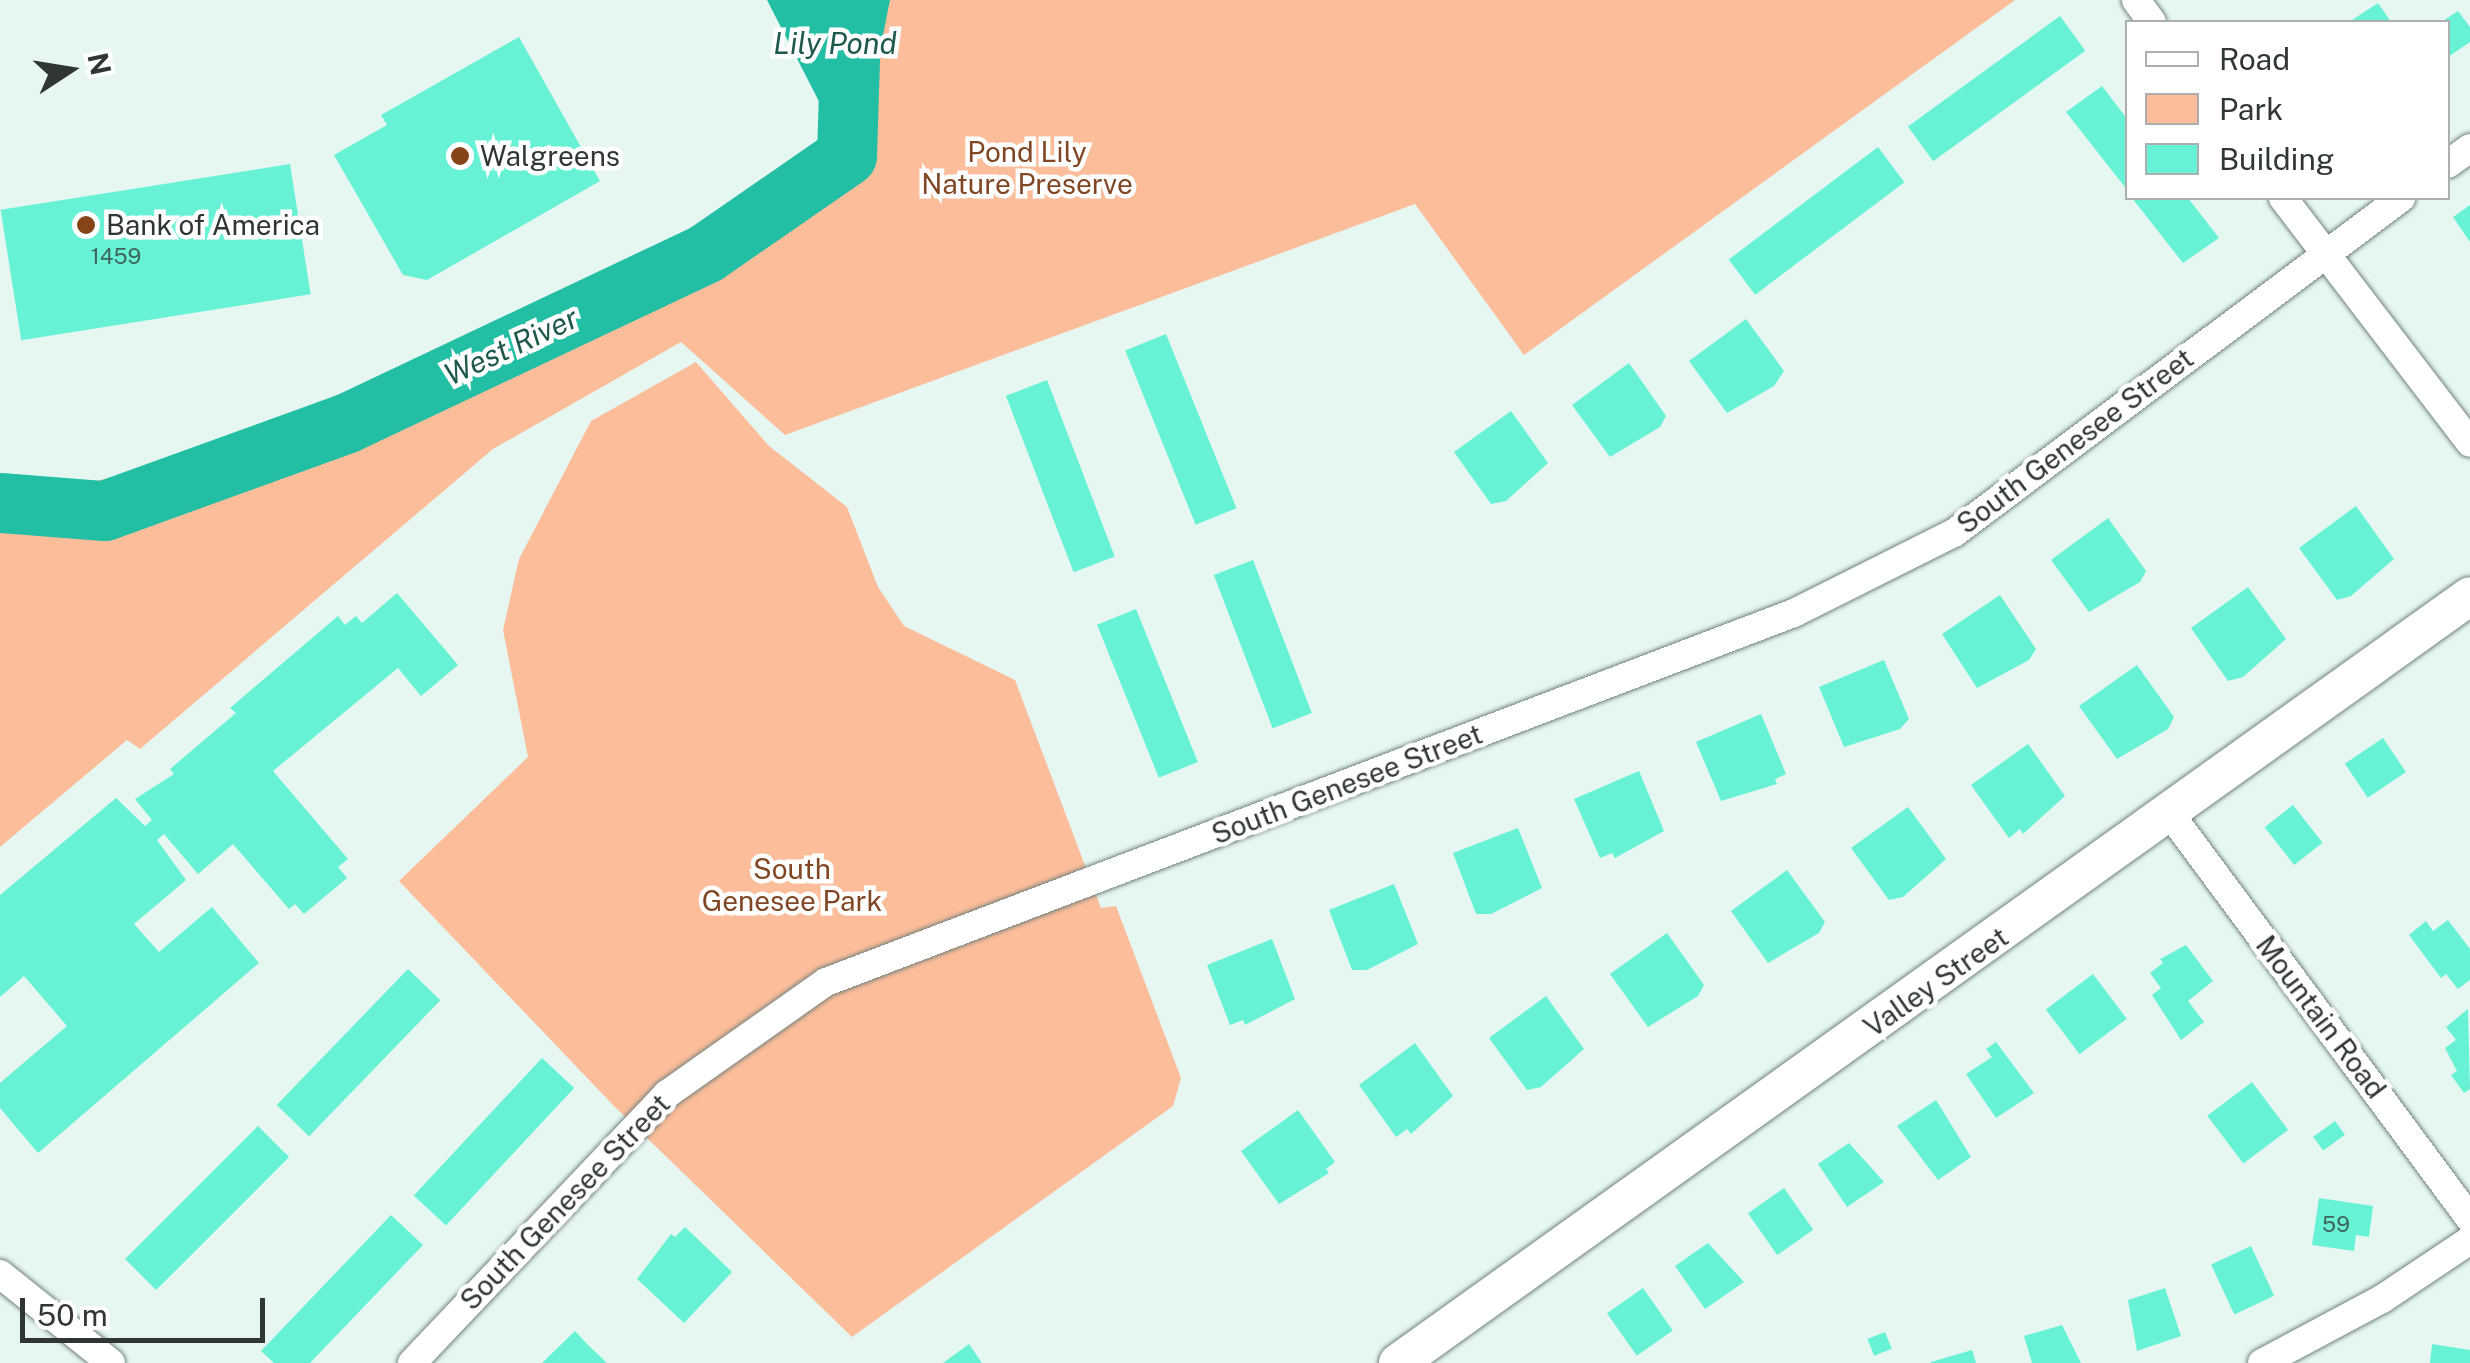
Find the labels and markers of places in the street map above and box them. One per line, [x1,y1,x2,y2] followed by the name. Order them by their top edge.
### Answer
[480,139,620,173] place label: Walgreens
[449,145,471,167] marker: Walgreens
[106,208,320,242] place label: Bank of America
[75,214,97,236] marker: Bank of America

